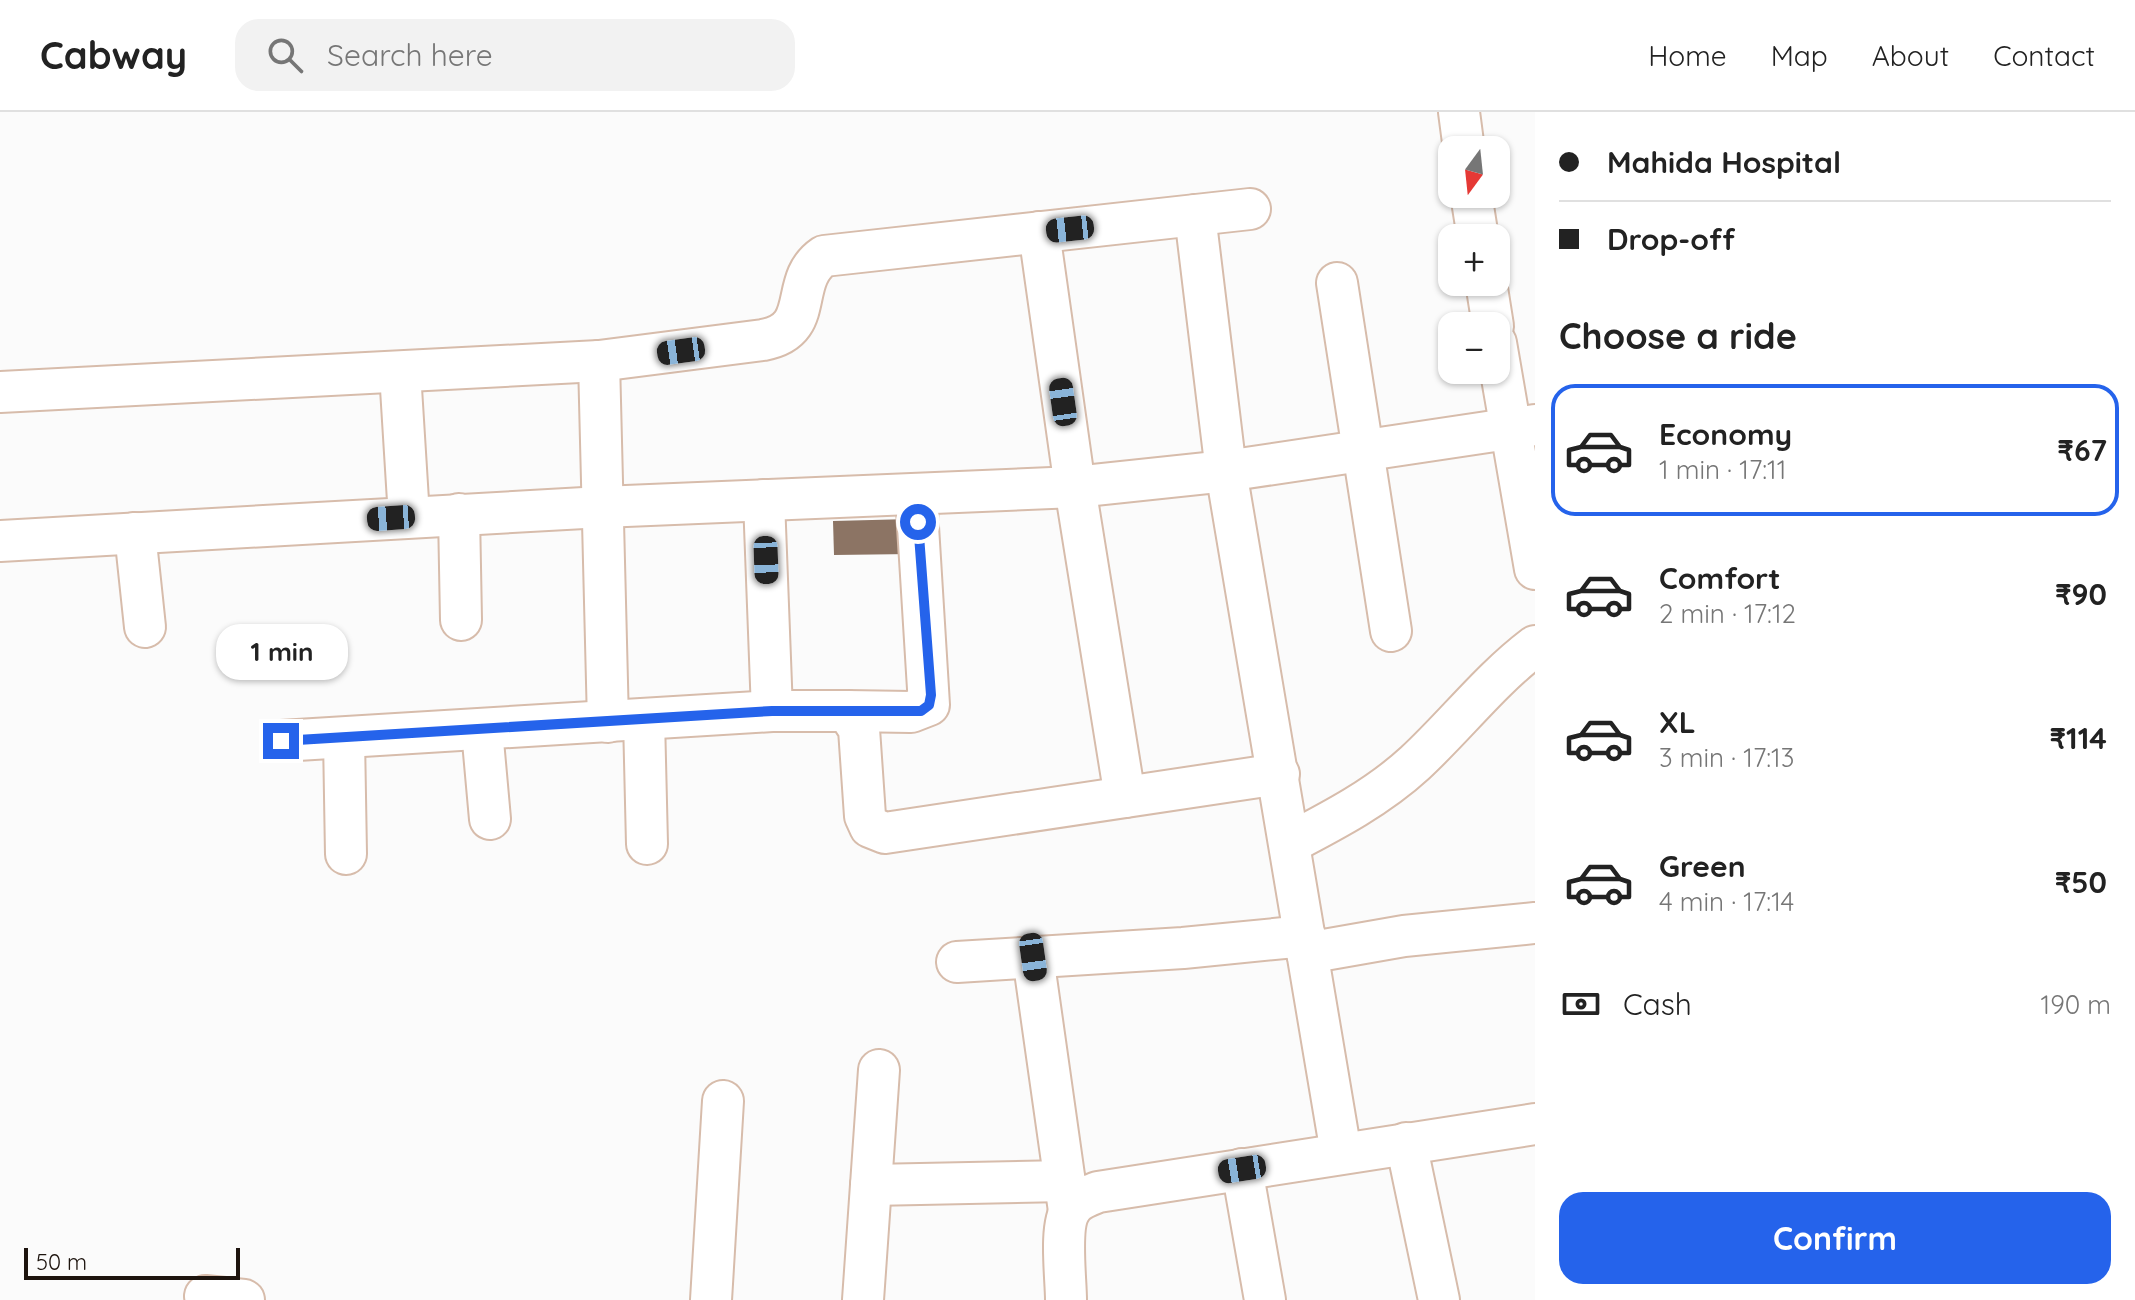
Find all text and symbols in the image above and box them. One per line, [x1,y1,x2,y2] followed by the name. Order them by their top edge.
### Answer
[235,19,795,91] search box
[40,31,187,79] text: Cabway
[263,33,307,77] icon: search
[327,36,493,74] text: Search here
[1648,38,1727,73] text: Home
[1771,38,1828,73] text: Map
[1872,38,1949,73] text: About
[1993,38,2095,73] text: Contact
[1438,136,1510,208] north arrow
[1438,136,1510,384] map controls
[1607,143,1841,181] text: Mahida Hospital
[1045,215,1095,243] car
[1607,220,1735,258] text: Drop-off
[1438,224,1510,296] button: +
[1438,312,1510,384] button: −
[1559,313,1797,358] text: Choose a ride
[656,336,706,366] car
[1048,377,1078,427] car
[1563,414,1635,486] icon: car
[1659,415,1792,453] text: Economy
[2057,431,2107,469] text: ₹67
[1659,453,1786,486] text: 1 min · 17:11
[366,504,416,532] car
[900,504,936,540] route start
[753,536,779,584] car
[1563,558,1635,630] icon: car
[1659,559,1780,597] text: Comfort
[2055,575,2107,613] text: ₹90
[1659,597,1796,630] text: 2 min · 17:12
[215,625,347,681] callout: 1 min
[251,635,314,668] text: 1 min
[1563,702,1635,774] icon: car
[1659,703,1696,741] text: XL
[2049,719,2107,757] text: ₹114
[263,723,299,759] route end
[1659,741,1794,774] text: 3 min · 17:13
[1563,846,1635,918] icon: car
[1659,847,1746,885] text: Green
[2055,863,2107,901] text: ₹50
[1659,885,1794,918] text: 4 min · 17:14
[1018,932,1048,982] car
[1559,982,1603,1026] icon: cash
[1623,985,1692,1023] text: Cash
[2041,988,2111,1021] text: 190 m
[1216,1153,1268,1185] car
[1559,1192,2111,1284] button: Confirm
[24,1244,240,1280] scale bar
[36,1248,87,1276] text: 50 m

